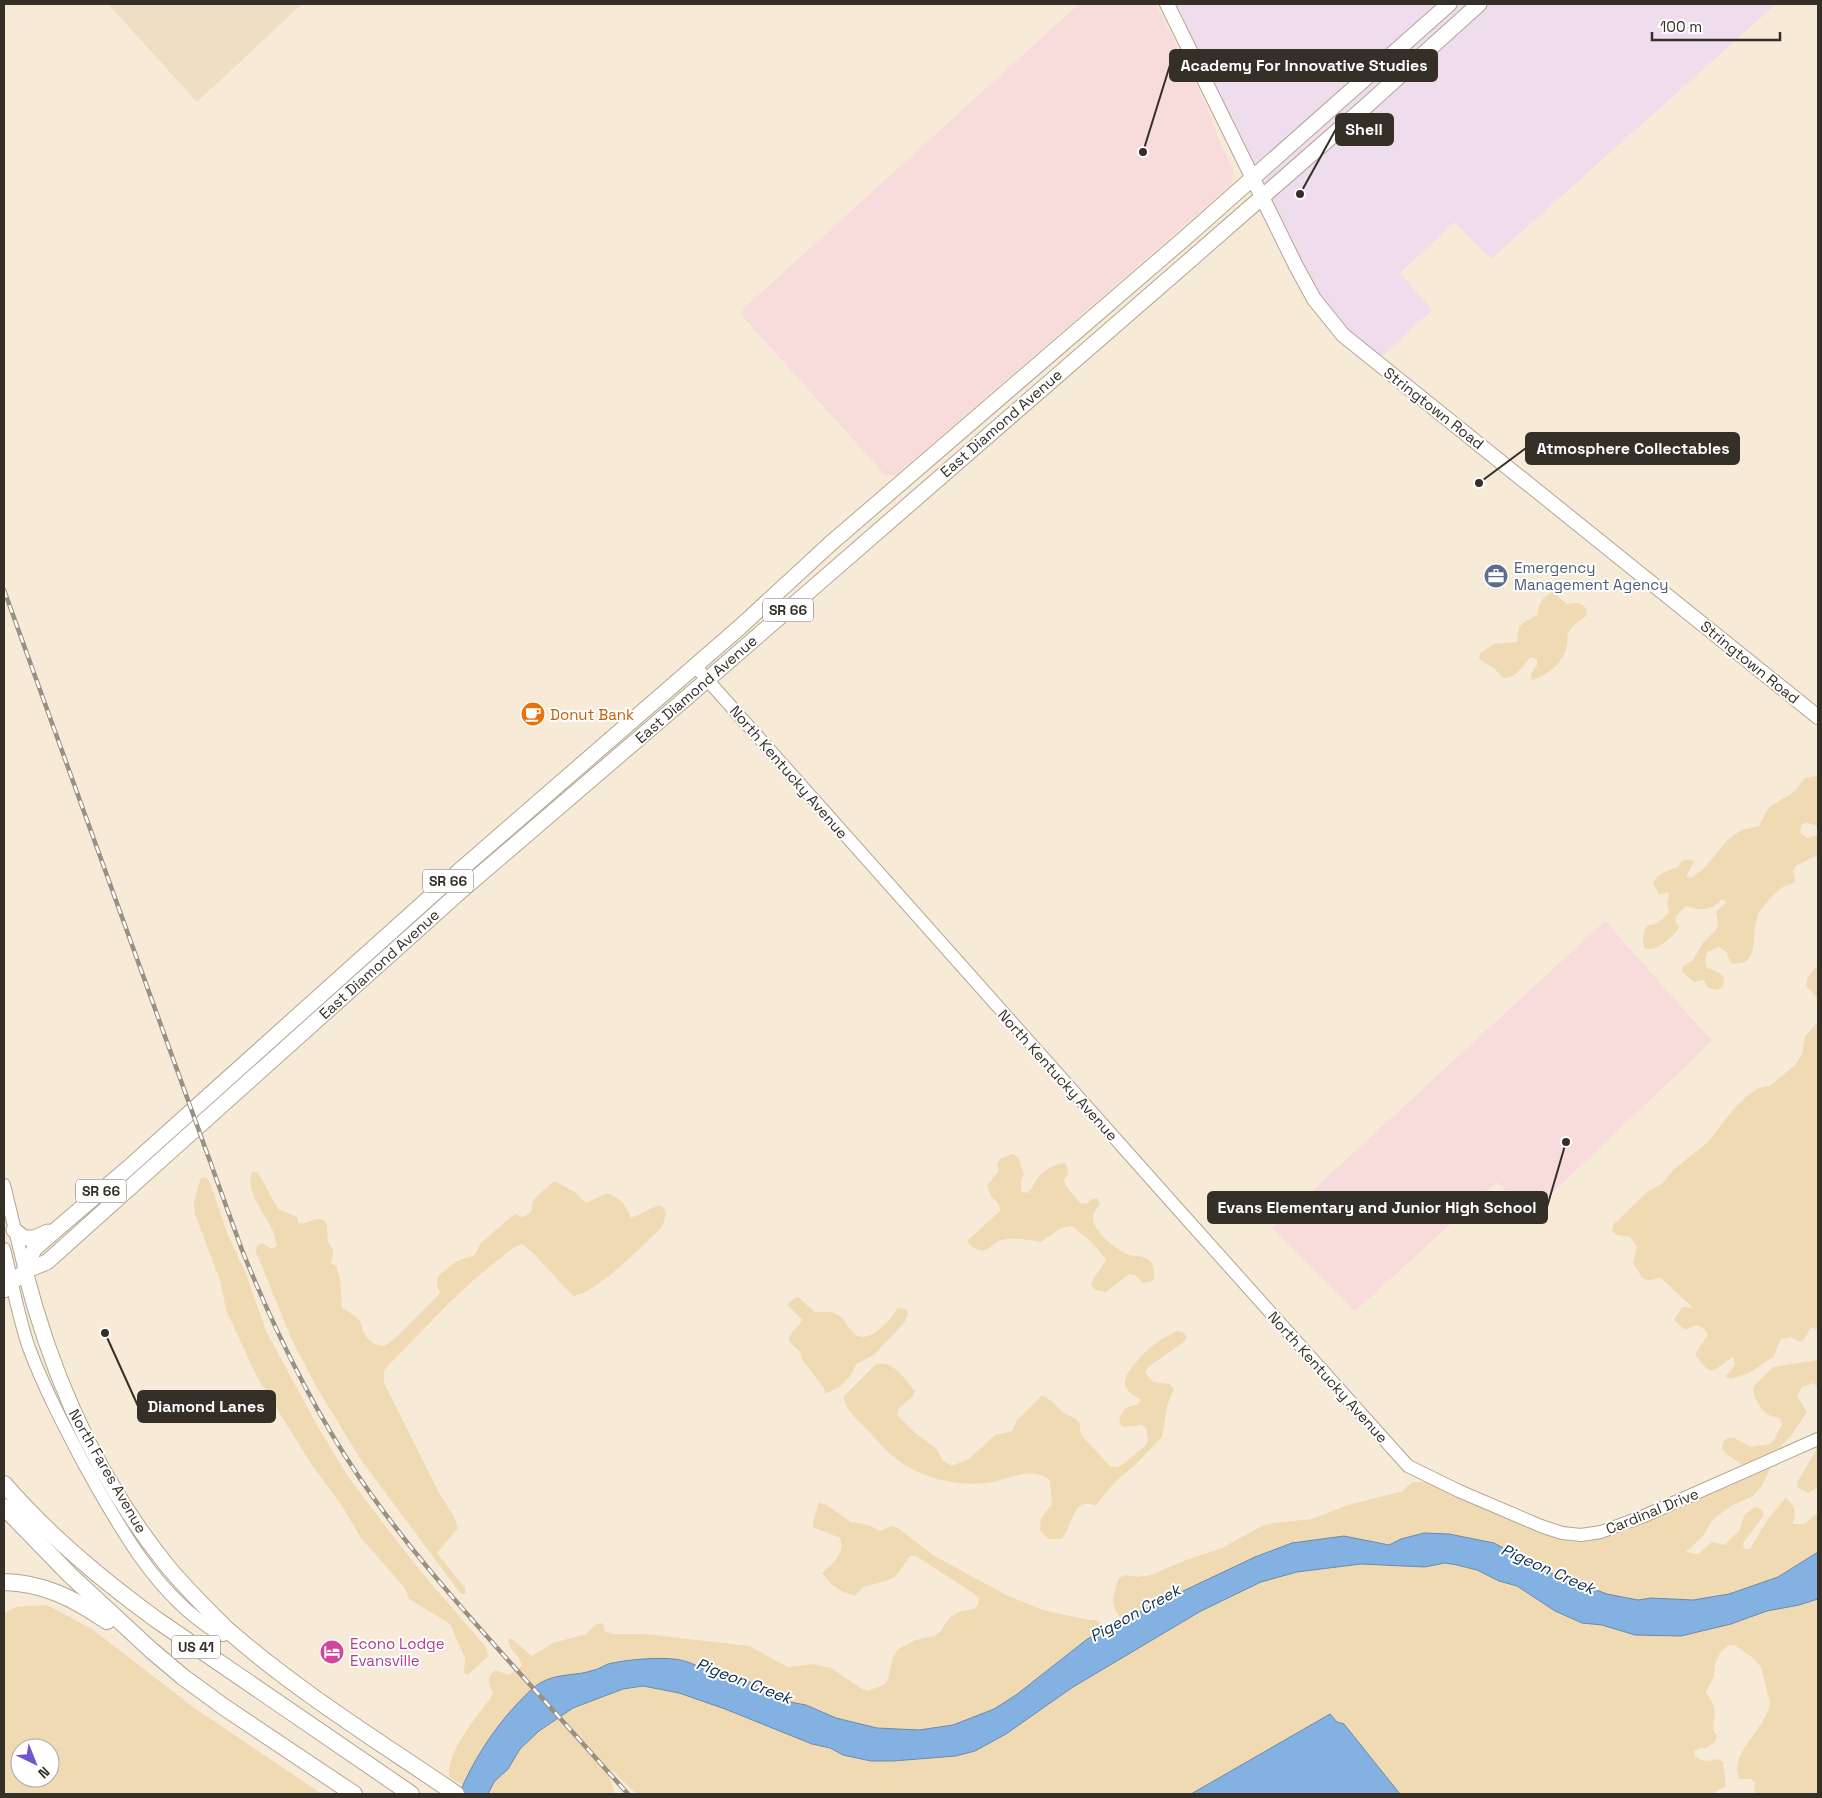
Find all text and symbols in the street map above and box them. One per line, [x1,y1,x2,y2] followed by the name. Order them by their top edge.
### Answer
[1652,10,1780,42] scale bar
[1660,17,1702,36] text: 100 m
[1170,50,1437,81] callout: Academy For Innovative Studies
[1180,55,1428,76] text: Academy For Innovative Studies
[1336,114,1393,145] callout: Shell
[1345,119,1383,140] text: Shell
[1380,363,1488,453] street label: Stringtown Road
[936,365,1066,481] street label: East Diamond Avenue
[1526,433,1739,464] callout: Atmosphere Collectables
[1536,438,1730,459] text: Atmosphere Collectables
[1514,558,1668,594] place label: Emergency Management Agency
[1483,563,1509,589] office icon: Emergency Management Agency
[763,598,813,622] road number: SR 66
[1697,616,1803,708] street label: Stringtown Road
[631,631,761,747] street label: East Diamond Avenue
[520,701,546,727] cafe icon: Donut Bank
[726,701,852,843] street label: North Kentucky Avenue
[550,705,634,724] place label: Donut Bank
[423,869,473,892] road number: SR 66
[315,905,443,1023] street label: East Diamond Avenue
[994,1005,1122,1145] street label: North Kentucky Avenue
[76,1180,126,1202] road number: SR 66
[1208,1192,1547,1223] callout: Evans Elementary and Junior High School
[1217,1197,1537,1218] text: Evans Elementary and Junior High School
[1264,1307,1392,1447] street label: North Kentucky Avenue
[138,1391,275,1422] callout: Diamond Lanes
[147,1396,265,1417] text: Diamond Lanes
[65,1406,151,1537] street label: North Fares Avenue
[1603,1484,1701,1538] street label: Cardinal Drive
[1498,1539,1600,1600] water label: Pigeon Creek
[1086,1578,1186,1647] water label: Pigeon Creek
[350,1634,445,1670] place label: Econo Lodge Evansville
[172,1635,220,1658] road number: US 41
[319,1639,345,1665] hotel icon: Econo Lodge Evansville
[693,1653,797,1710] water label: Pigeon Creek
[10,1738,60,1788] north arrow
[34,1763,53,1782] text: N

